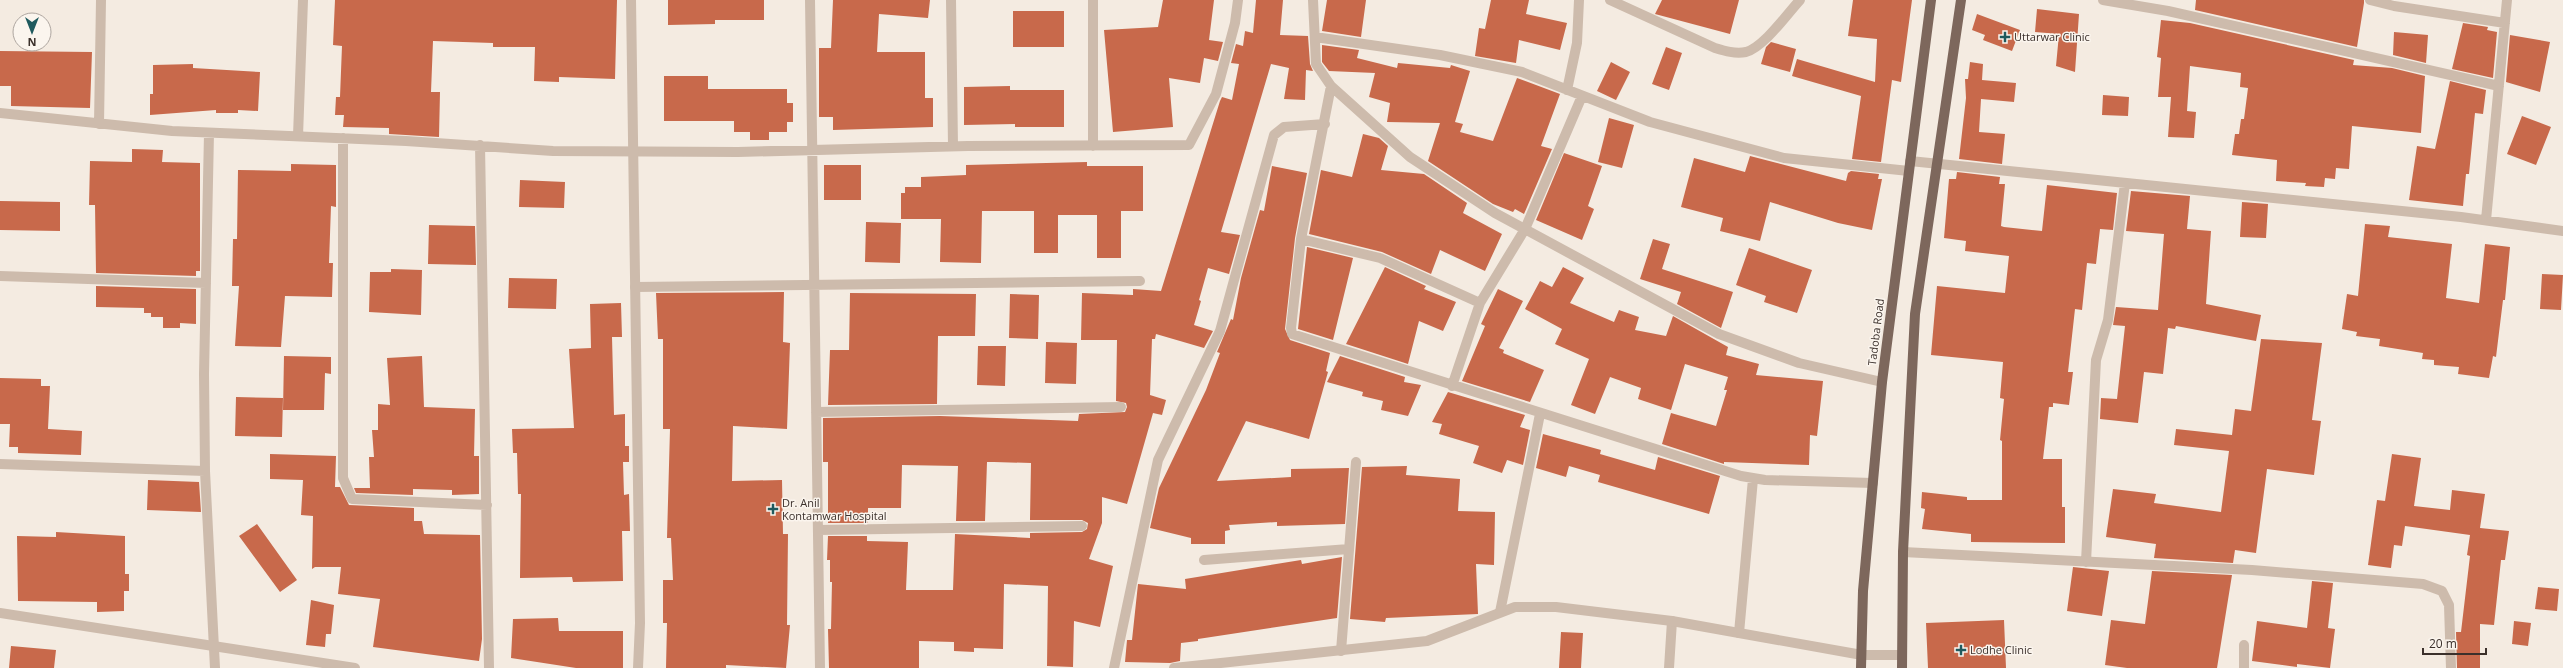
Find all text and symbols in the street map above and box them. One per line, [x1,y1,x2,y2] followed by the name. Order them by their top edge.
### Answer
[12,12,52,52] north arrow
[2014,29,2090,44] place label: Uttarwar Clinic
[1999,31,2011,43] marker: Uttarwar Clinic
[28,35,36,50] text: N
[1864,298,1887,366] street label: Tadoba Road
[782,495,887,523] place label: Dr. Anil Kontamwar Hospital
[767,503,779,515] marker: Dr. Anil Kontamwar Hospital
[2423,630,2486,656] scale bar
[2429,635,2457,652] text: 20 m
[1970,642,2032,657] place label: Lodhe Clinic
[1955,644,1967,656] marker: Lodhe Clinic

